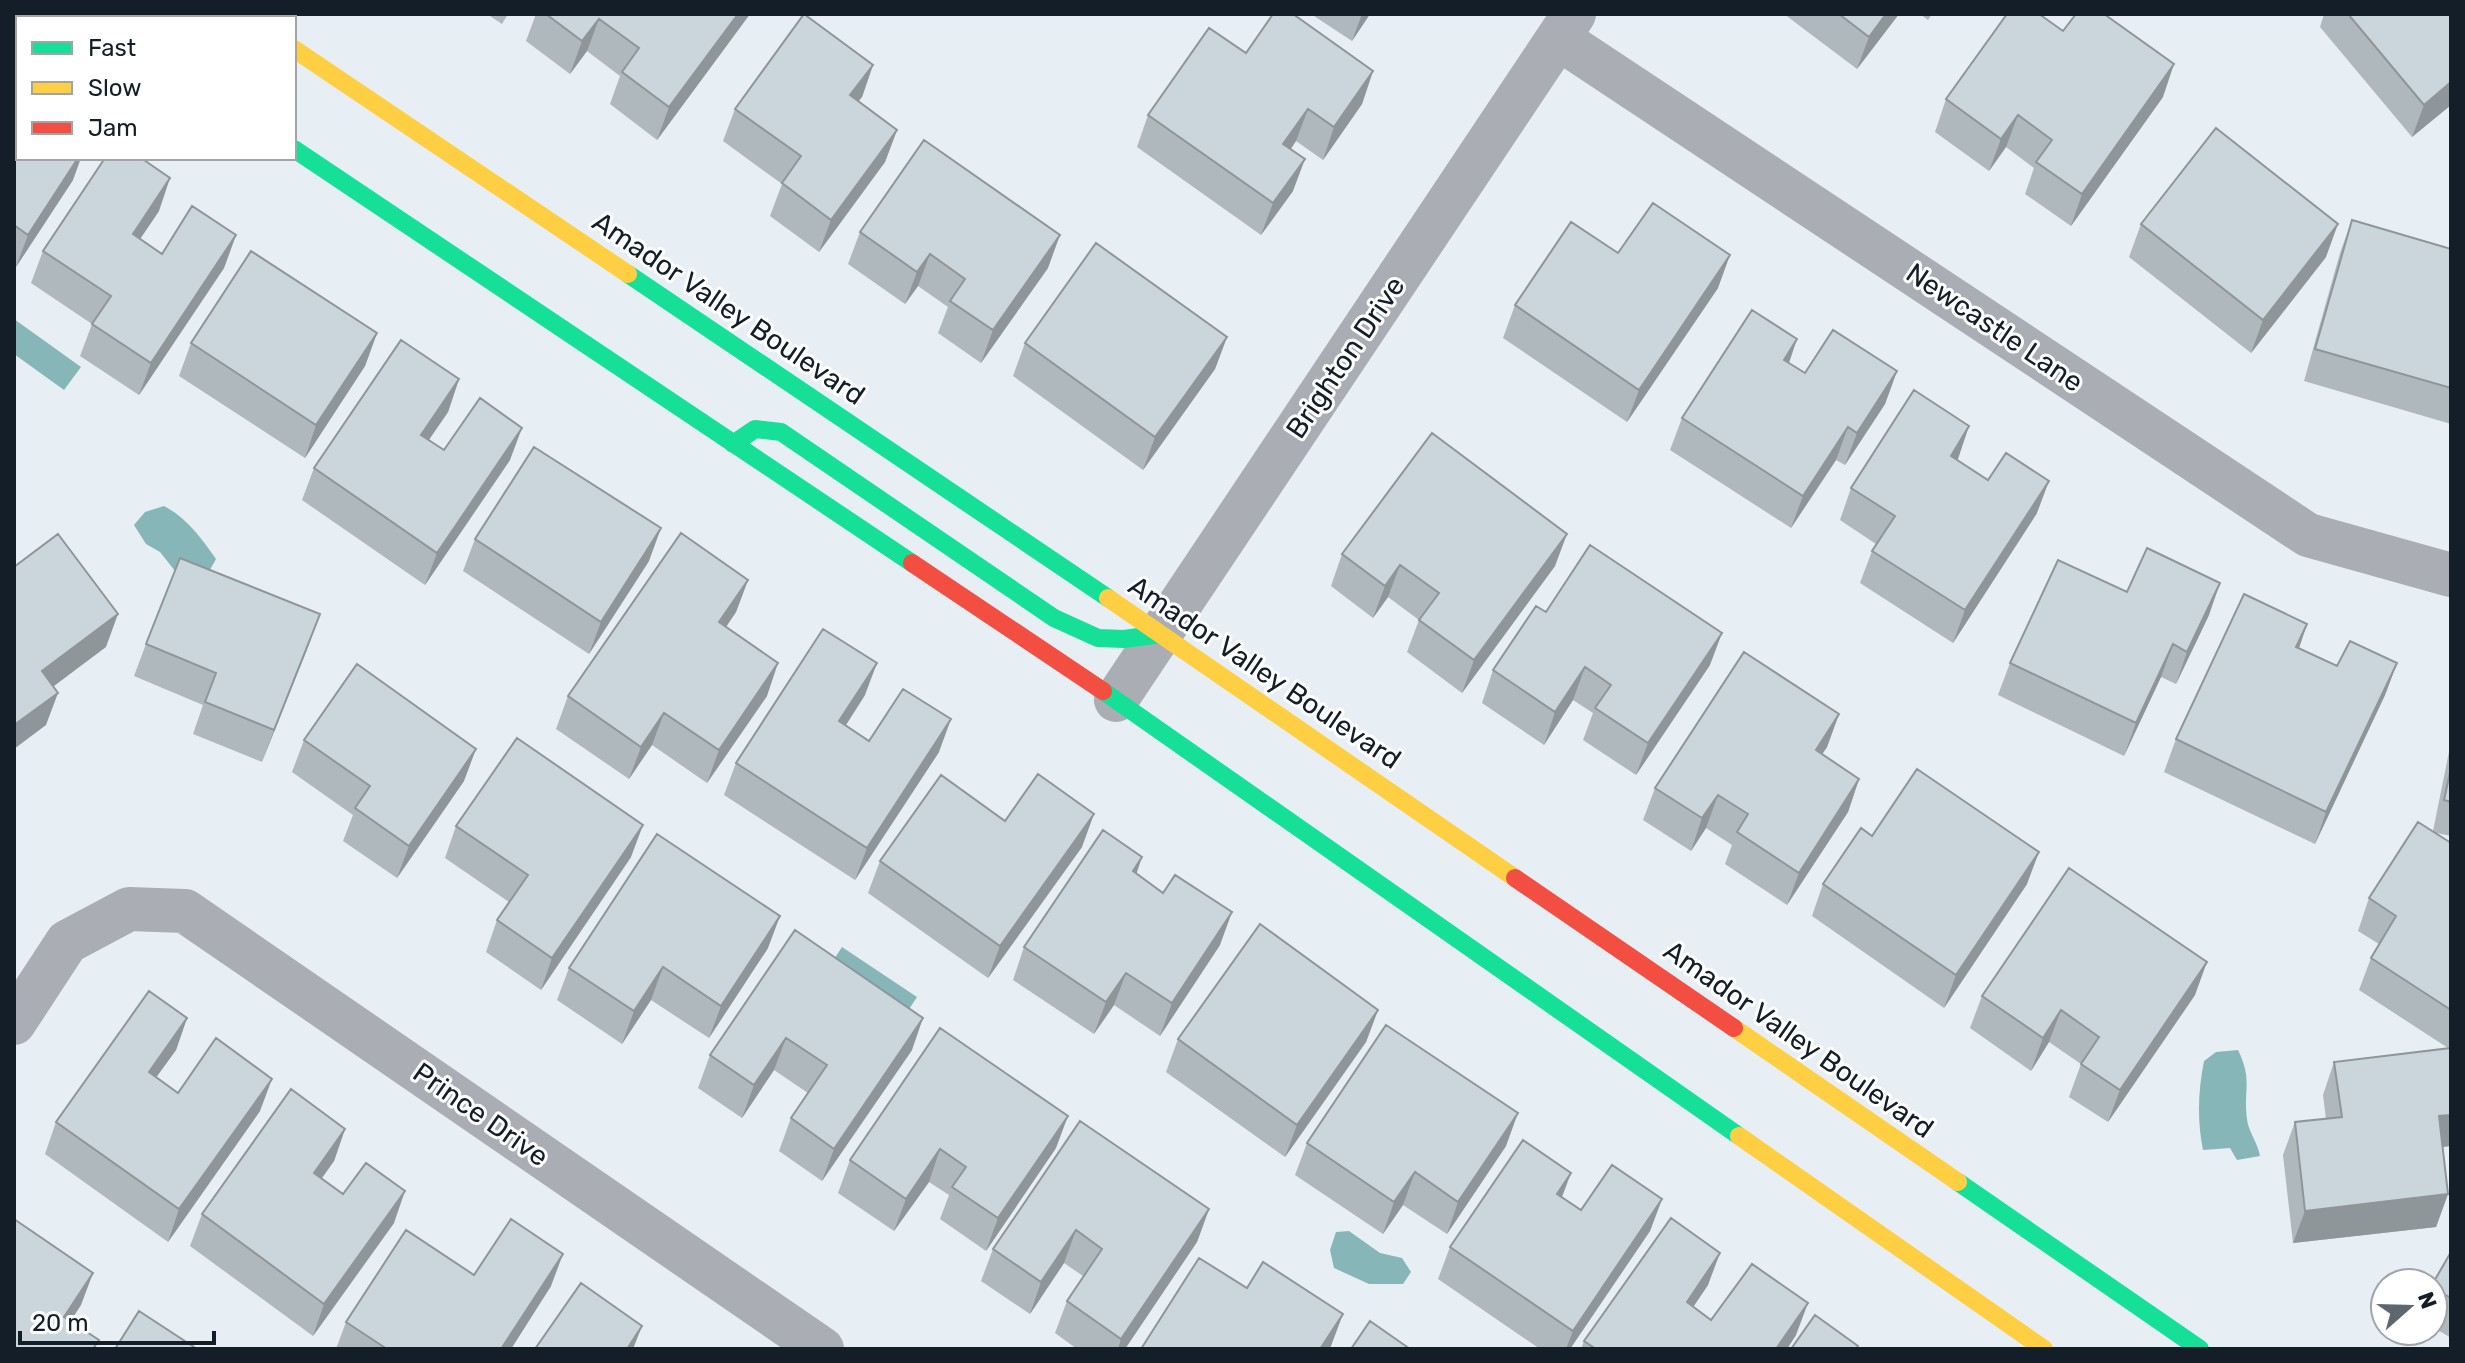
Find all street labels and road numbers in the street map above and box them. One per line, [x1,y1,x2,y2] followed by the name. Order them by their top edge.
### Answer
[586,205,871,412] street label: Amador Valley Boulevard
[1900,256,2089,399] street label: Newcastle Lane
[1279,270,1412,444] street label: Brighton Drive
[1122,569,1407,776] street label: Amador Valley Boulevard
[1658,934,1940,1145] street label: Amador Valley Boulevard
[407,1056,555,1173] street label: Prince Drive

